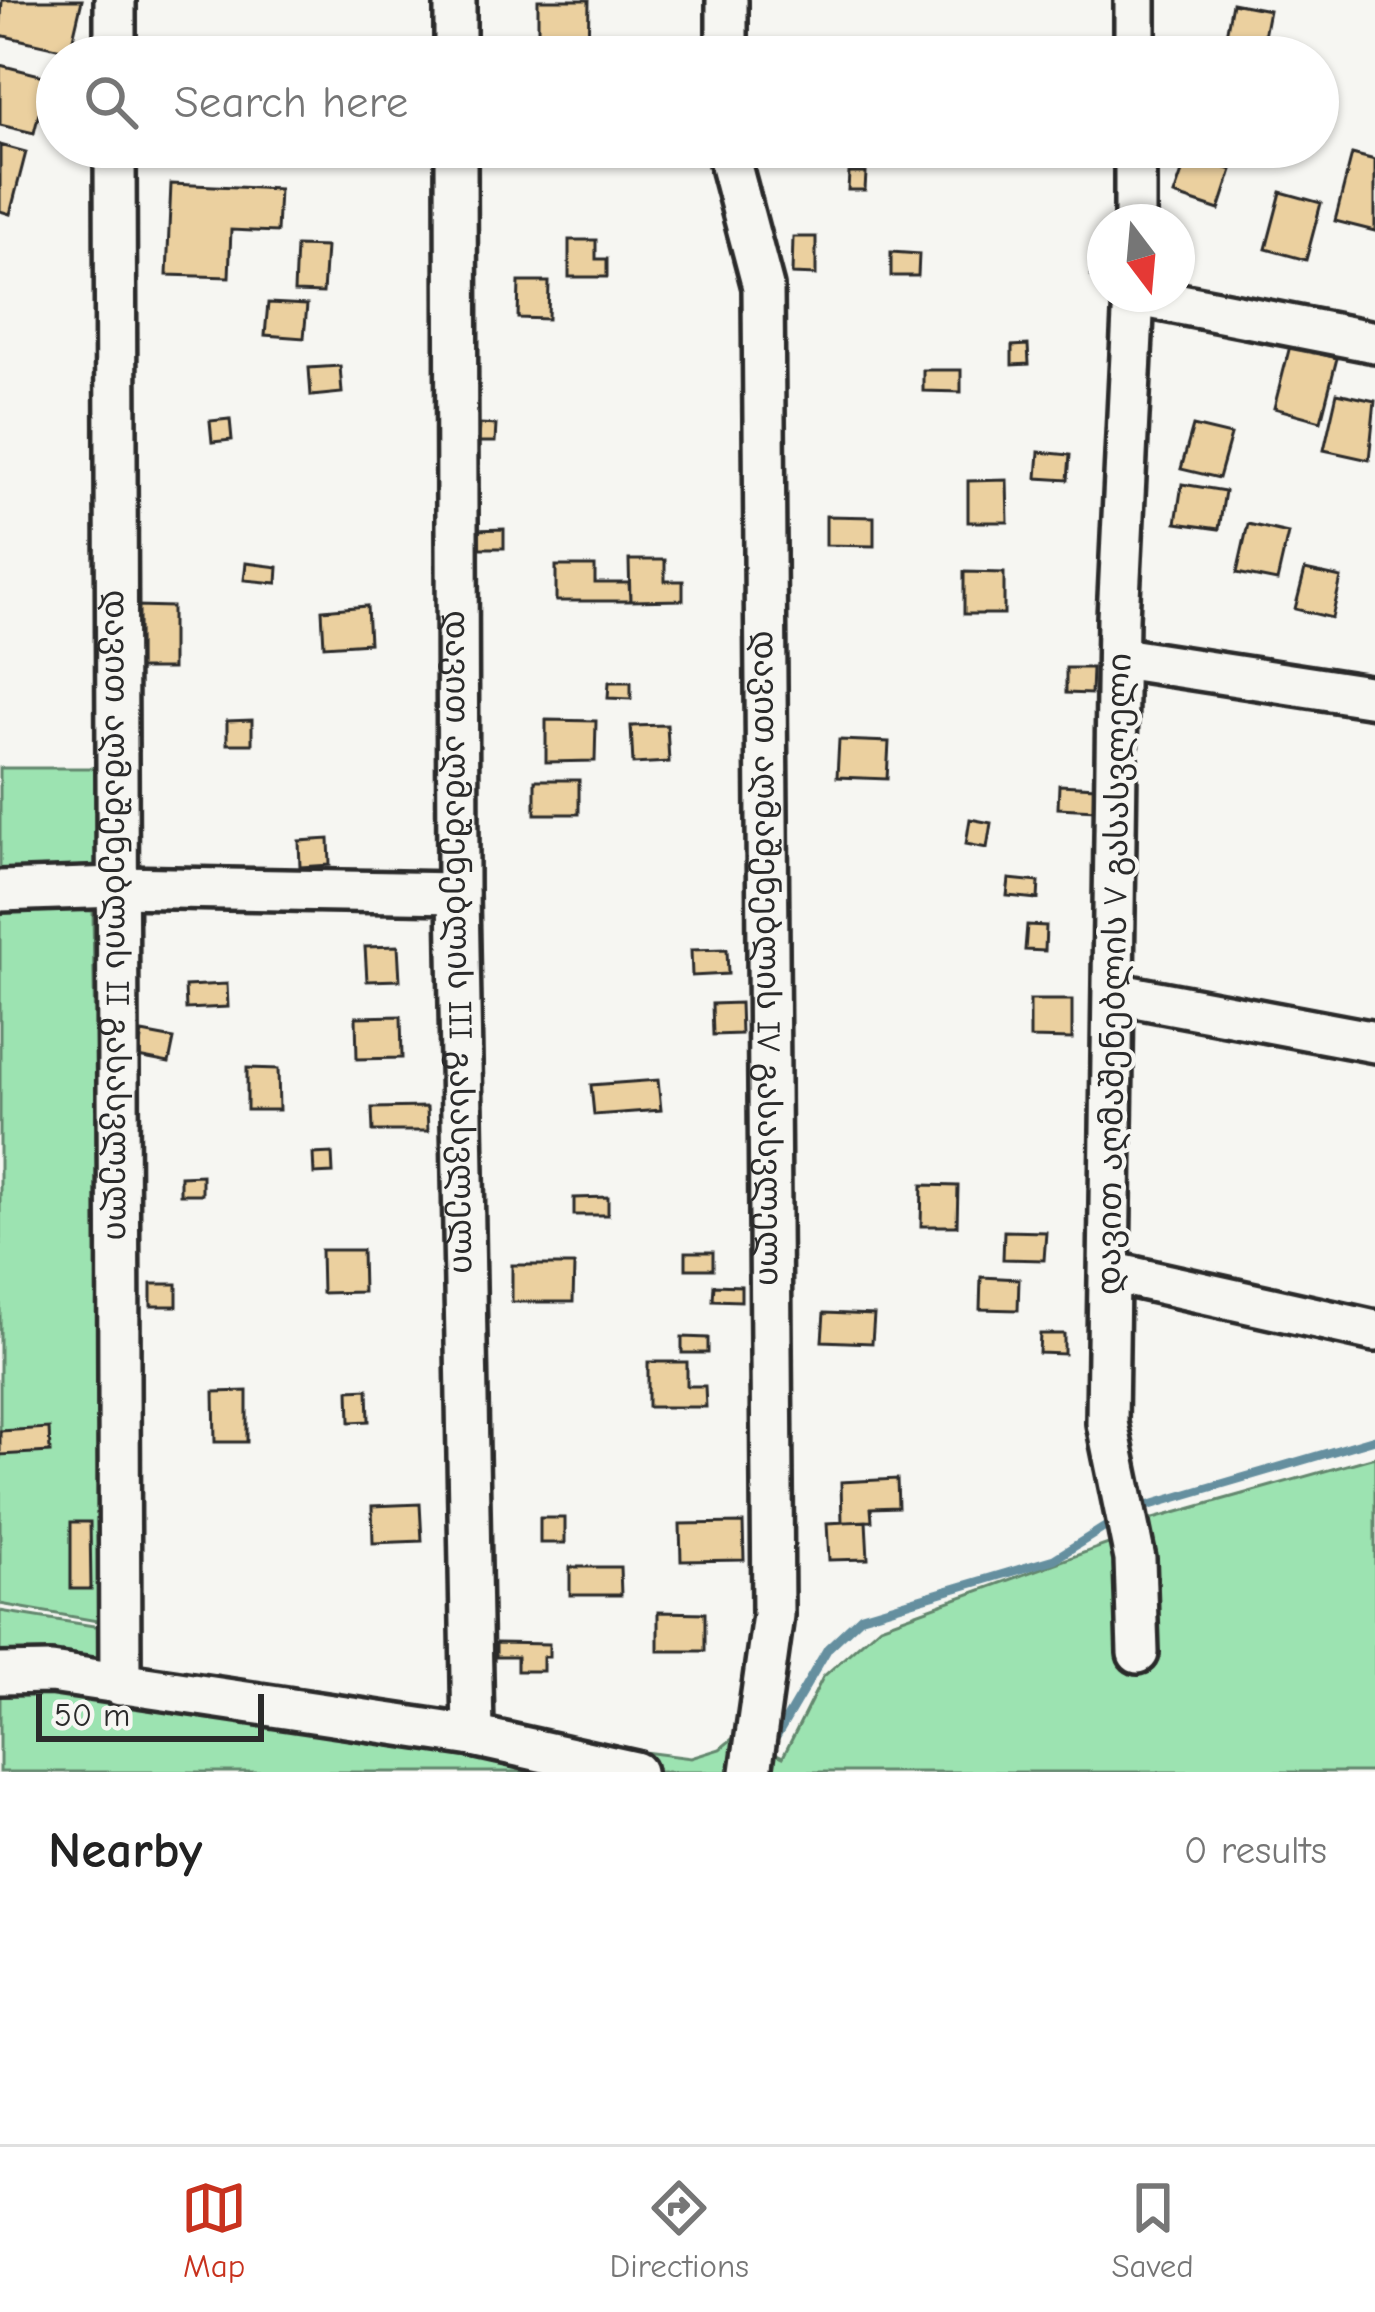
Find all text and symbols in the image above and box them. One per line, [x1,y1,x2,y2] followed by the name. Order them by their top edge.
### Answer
[36,36,1339,168] search box
[78,69,144,135] icon: search
[174,76,408,128] text: Search here
[1087,204,1195,312] north arrow
[96,590,138,1240] street label: დავით აღმაშენებლის II გასასვლელი
[437,610,484,1274] street label: დავით აღმაშენებლის III გასასვლელი
[746,630,790,1286] street label: დავით აღმაშენებლის IV გასასვლელი
[1089,653,1140,1295] street label: დავით აღმაშენებლის V გასასვლელი
[36,1688,264,1741] scale bar
[54,1696,130,1734] text: 50 m
[48,1821,202,1880] text: Nearby
[1184,1828,1327,1873] text: 0 results
[181,2175,247,2285] tab: Map
[610,2175,749,2285] tab: Directions
[1111,2175,1194,2285] tab: Saved

